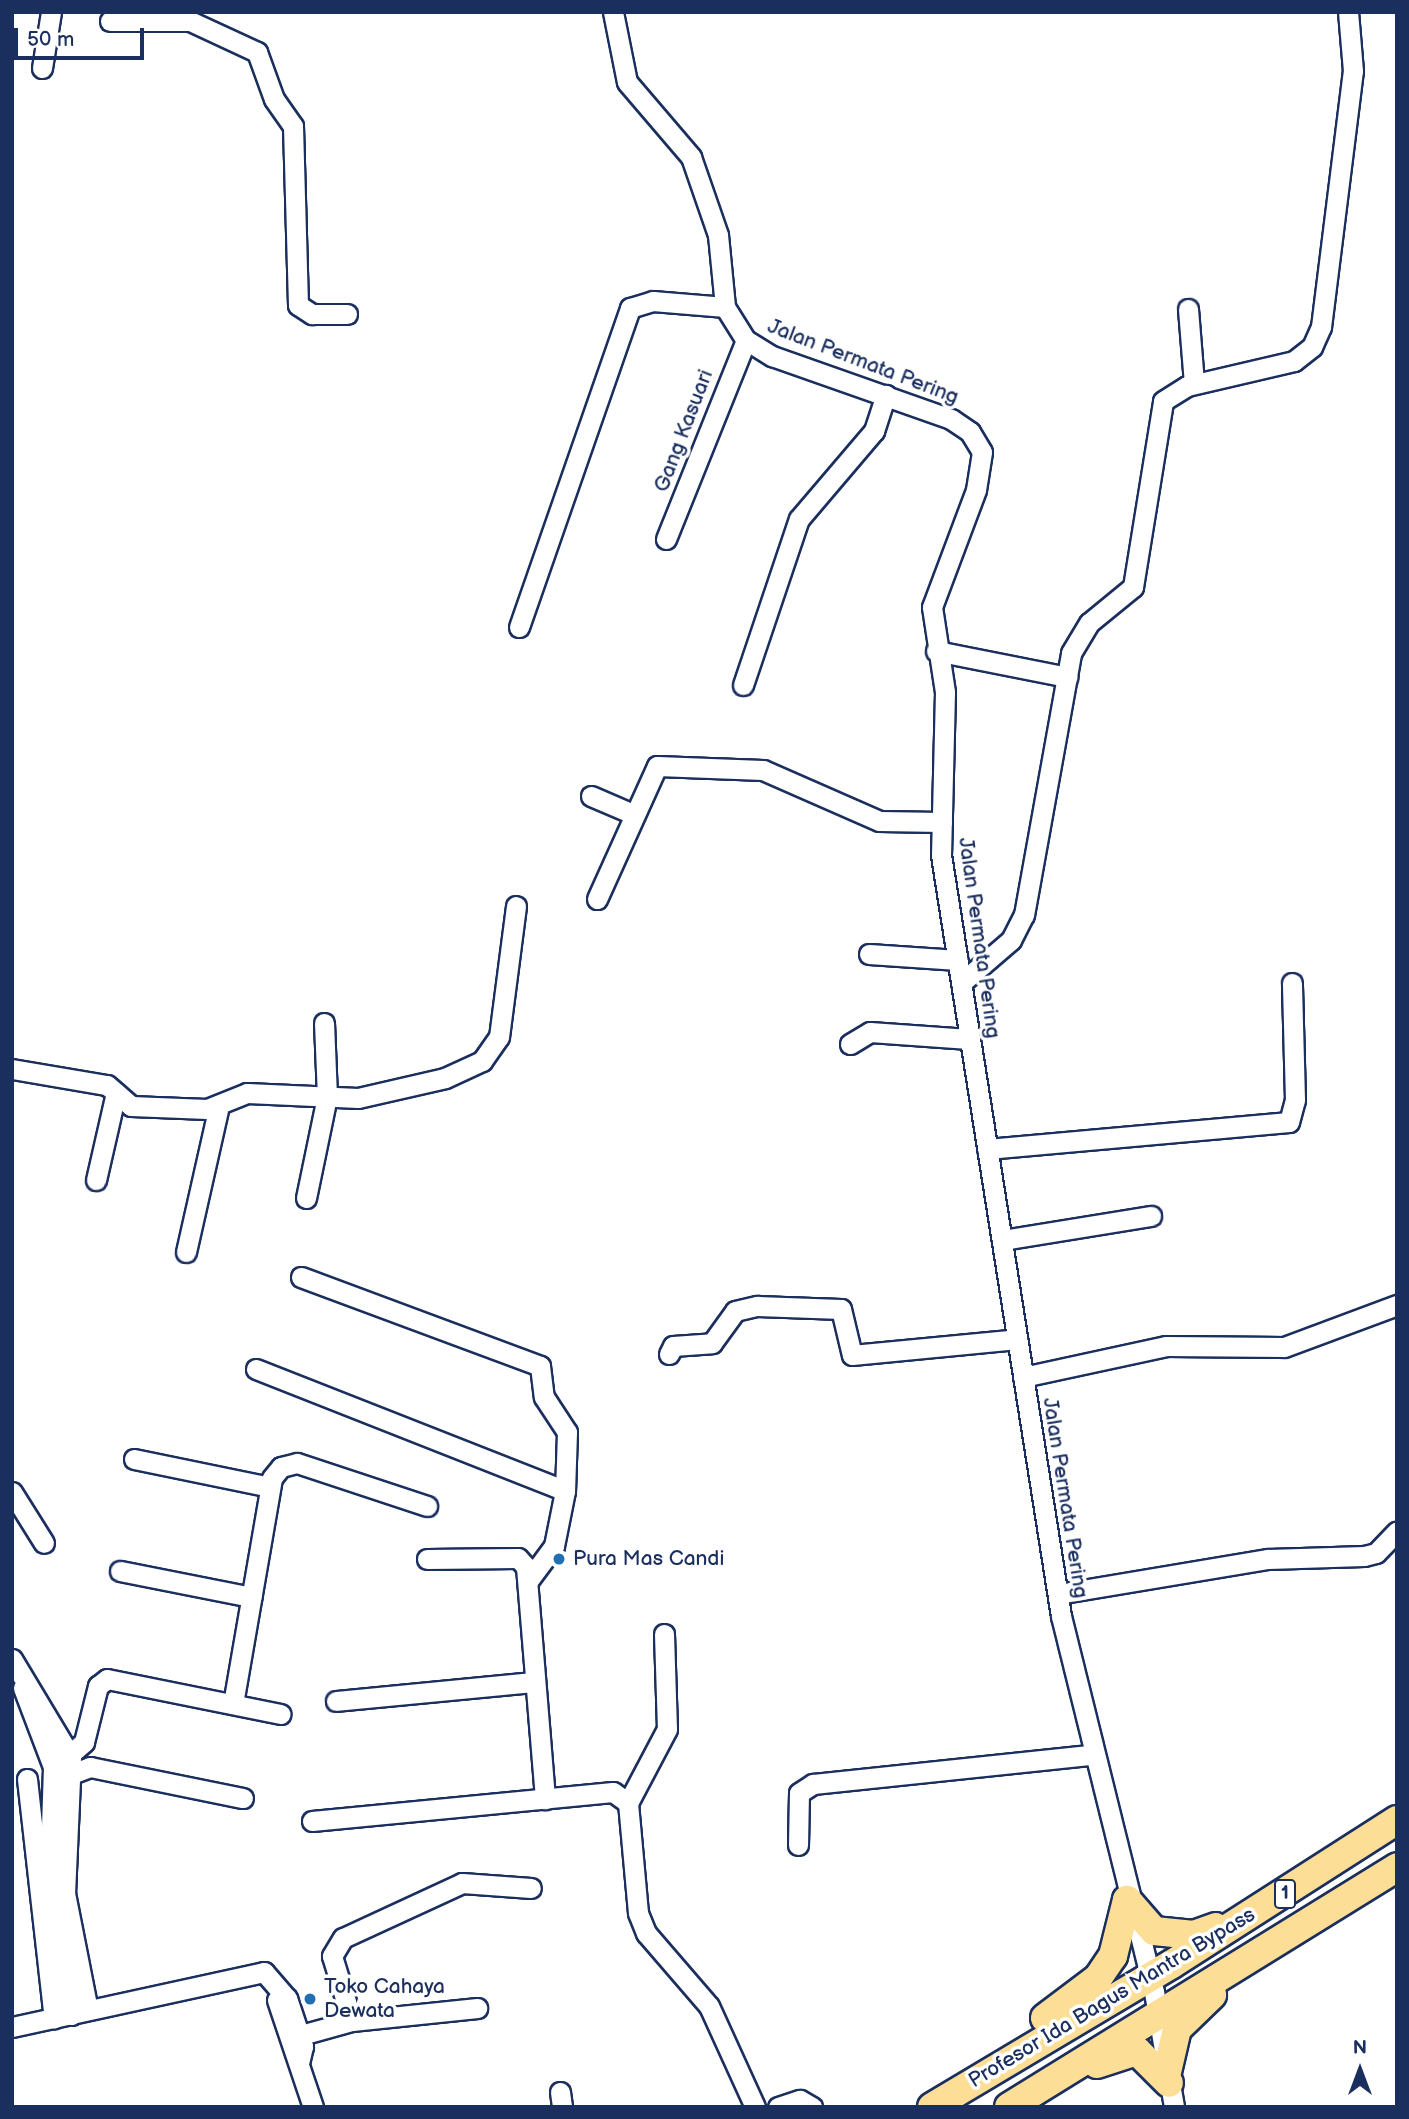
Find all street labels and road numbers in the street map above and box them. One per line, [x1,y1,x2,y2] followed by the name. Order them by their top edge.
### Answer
[764,314,962,410] street label: Jalan Permata Pering
[649,366,719,496] street label: Gang Kasuari
[952,836,1006,1040] street label: Jalan Permata Pering
[1037,1396,1093,1600] street label: Jalan Permata Pering
[1273,1878,1297,1910] road number: 1
[964,1902,1260,2094] street label: Profesor Ida Bagus Mantra Bypass

